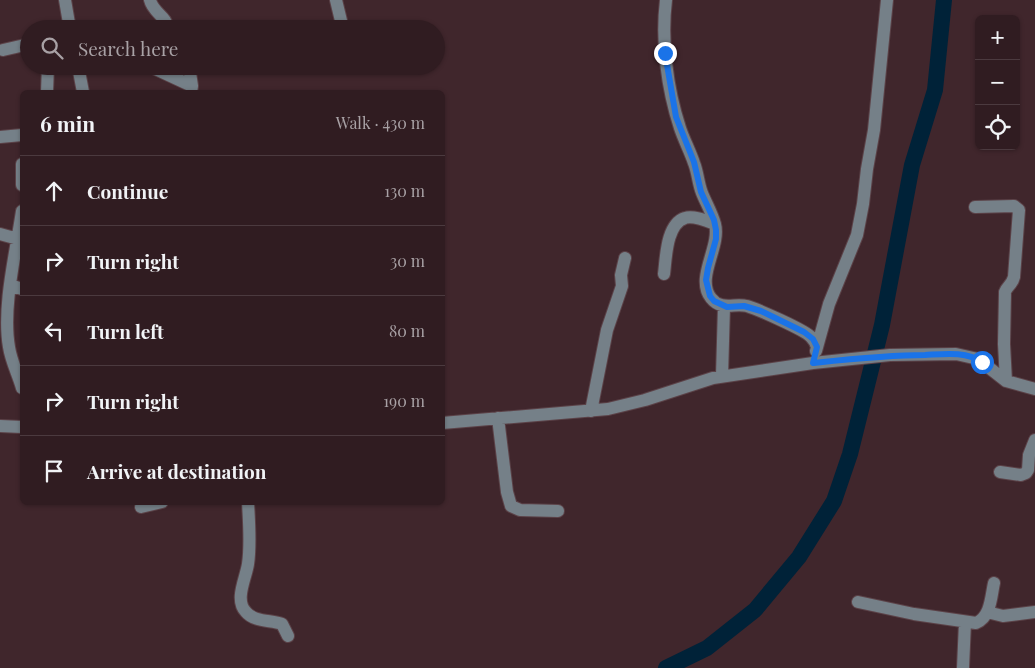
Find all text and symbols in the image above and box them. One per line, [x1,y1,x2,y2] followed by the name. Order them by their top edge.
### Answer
[975,15,1020,150] map controls
[975,15,1020,60] button: +
[20,20,445,75] search box
[38,34,66,62] icon: search
[78,35,178,61] text: Search here
[654,42,677,65] route end
[975,60,1020,105] button: −
[975,105,1020,150] button: locate
[40,109,95,137] text: 6 min
[336,112,425,133] text: Walk · 430 m
[40,177,68,205] icon: ahead
[87,178,168,204] text: Continue
[384,180,425,201] text: 130 m
[40,247,68,275] icon: right
[87,248,179,274] text: Turn right
[390,250,425,271] text: 30 m
[40,317,68,345] icon: left
[87,318,164,344] text: Turn left
[389,320,425,341] text: 80 m
[971,351,994,374] route start
[40,387,68,415] icon: right
[87,388,179,414] text: Turn right
[383,390,425,411] text: 190 m
[40,457,68,485] icon: arrive
[87,458,267,484] text: Arrive at destination

